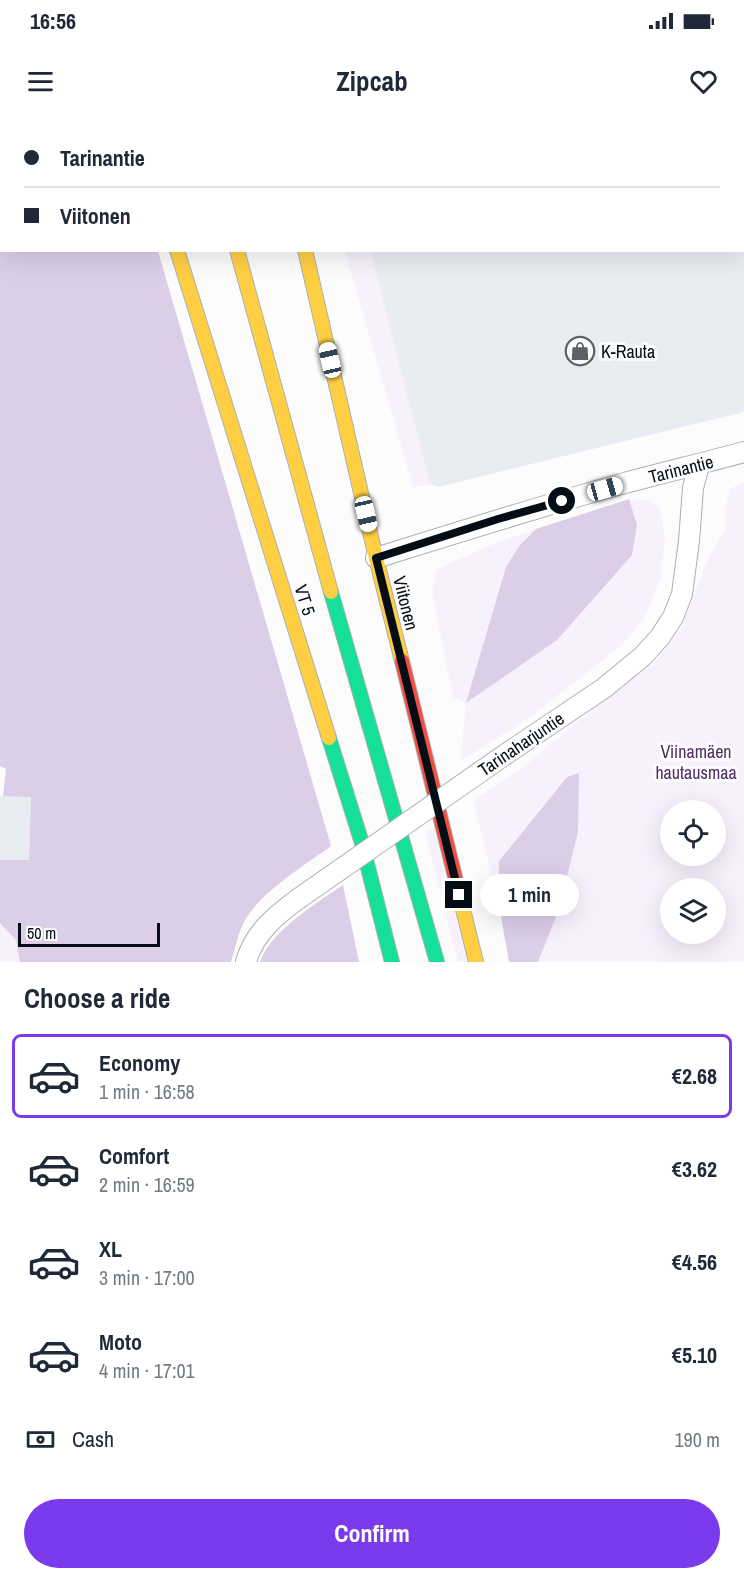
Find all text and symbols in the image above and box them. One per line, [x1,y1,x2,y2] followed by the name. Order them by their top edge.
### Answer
[30,6,76,36] text: 16:56
[336,63,408,99] text: Zipcab
[24,65,57,98] icon: menu
[687,65,720,98] icon: heart
[60,143,145,173] text: Tarinantie
[60,201,131,231] text: Viitonen
[564,335,596,367] shop icon: K-Rauta
[601,339,655,364] place label: K-Rauta
[317,340,343,380] car
[646,449,716,489] street label: Tarinantie
[585,475,625,503] car
[548,487,575,514] route start
[353,494,379,534] car
[387,573,425,633] street label: Viitonen
[289,582,321,618] street label: VT 5
[473,706,569,782] street label: Tarinaharjuntie
[655,739,737,785] park label: Viinamäen hautausmaa
[660,800,726,944] map controls
[660,800,726,866] button: locate
[480,874,579,916] callout: 1 min
[660,878,726,944] button: layers
[445,881,472,908] route end
[508,881,551,908] text: 1 min
[18,920,160,947] scale bar
[27,922,56,944] text: 50 m
[24,980,170,1016] text: Choose a ride
[99,1048,180,1078] text: Economy
[27,1049,81,1103] icon: car
[672,1061,717,1091] text: €2.68
[99,1078,195,1105] text: 1 min · 16:58
[99,1141,169,1171] text: Comfort
[27,1142,81,1196] icon: car
[672,1154,717,1184] text: €3.62
[99,1171,195,1198] text: 2 min · 16:59
[99,1234,122,1264] text: XL
[27,1235,81,1289] icon: car
[672,1247,717,1277] text: €4.56
[99,1264,195,1291] text: 3 min · 17:00
[99,1327,142,1357] text: Moto
[27,1328,81,1382] icon: car
[672,1340,717,1370] text: €5.10
[99,1357,195,1384] text: 4 min · 17:01
[24,1423,57,1456] icon: cash
[72,1424,114,1454] text: Cash
[674,1426,720,1453] text: 190 m
[24,1499,720,1568] button: Confirm

